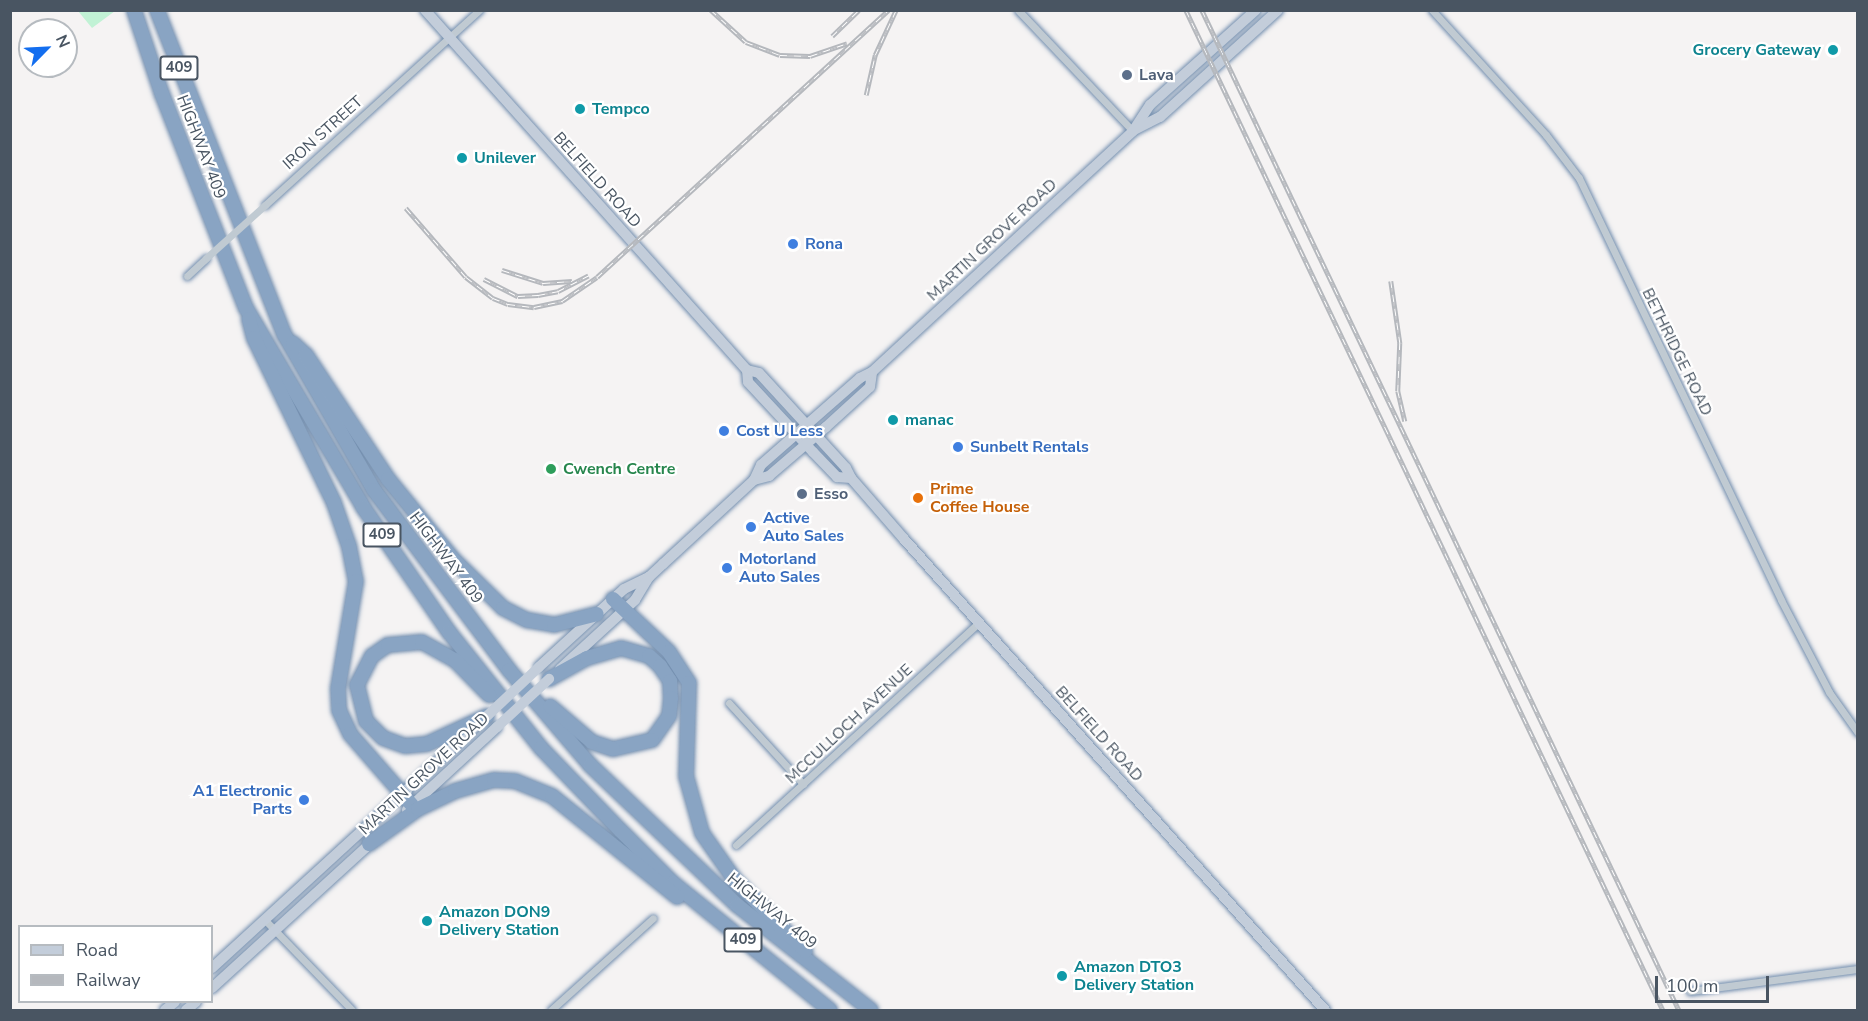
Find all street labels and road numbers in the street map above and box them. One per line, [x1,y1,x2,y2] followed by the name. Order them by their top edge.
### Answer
[160,56,198,80] road number: 409
[172,92,230,202] street label: HIGHWAY 409
[279,92,367,174] street label: IRON STREET
[549,128,645,232] street label: BELFIELD ROAD
[923,175,1061,305] street label: MARTIN GROVE ROAD
[1638,285,1716,419] street label: BETHRIDGE ROAD
[405,508,487,608] street label: HIGHWAY 409
[362,523,401,547] road number: 409
[782,660,916,788] street label: MCCULLOCH AVENUE
[1051,682,1147,786] street label: BELFIELD ROAD
[355,709,493,839] street label: MARTIN GROVE ROAD
[723,869,821,953] street label: HIGHWAY 409
[724,928,762,952] road number: 409

